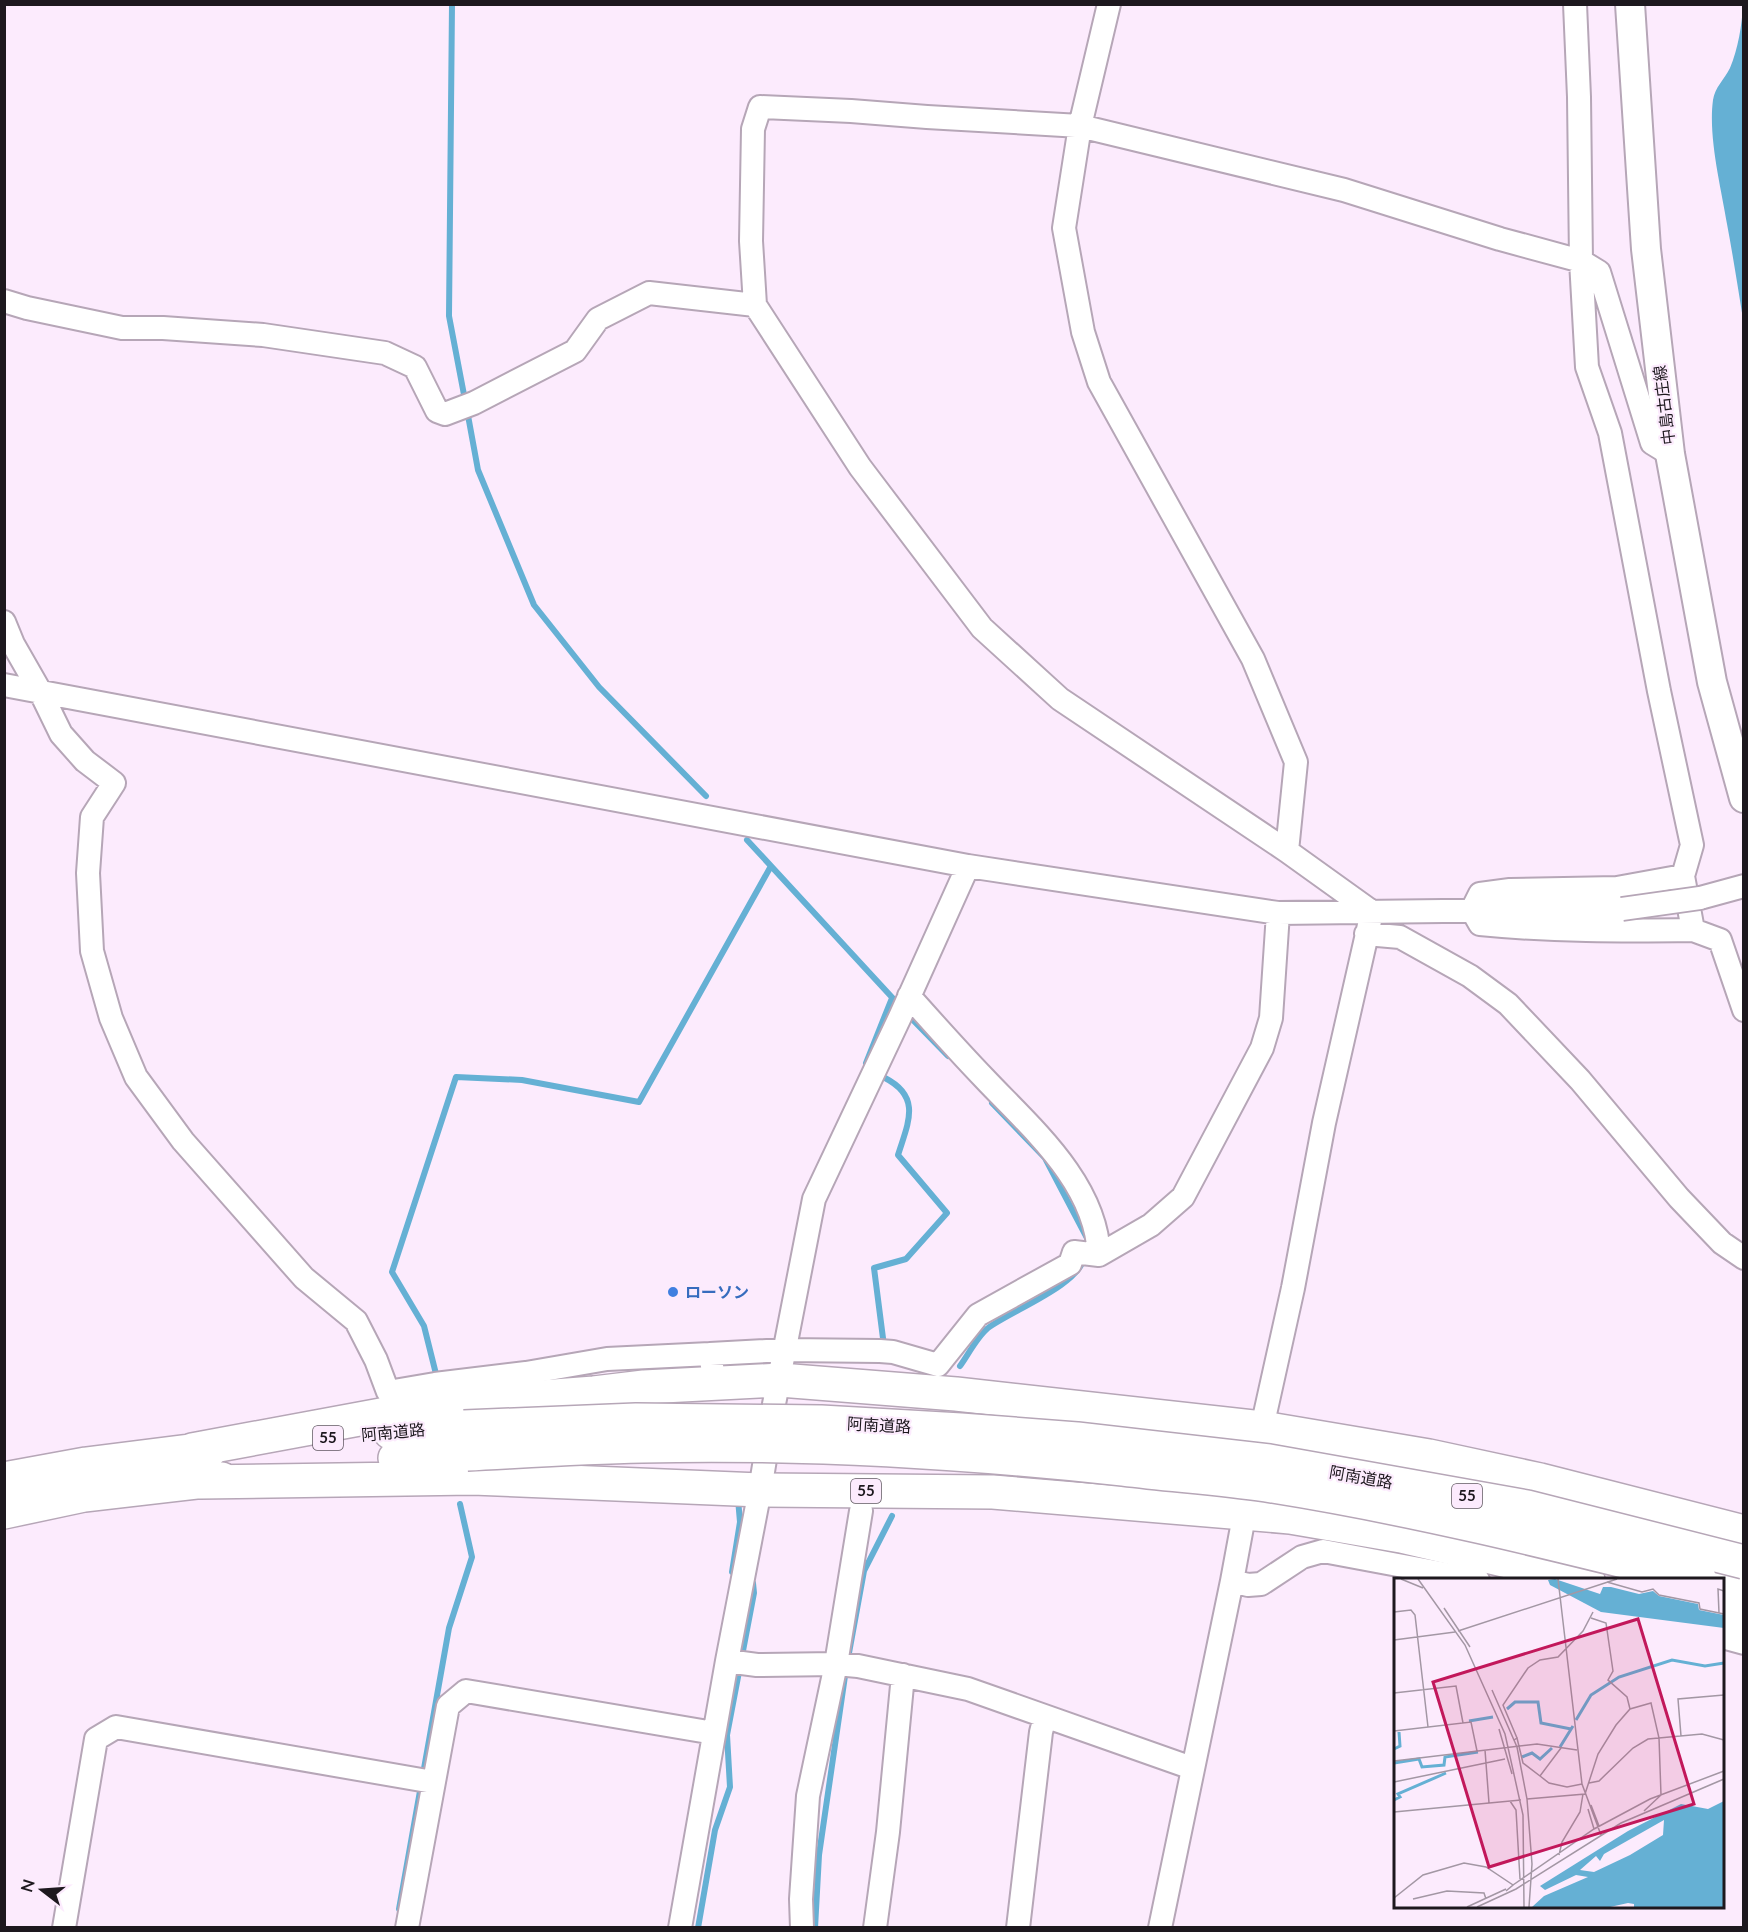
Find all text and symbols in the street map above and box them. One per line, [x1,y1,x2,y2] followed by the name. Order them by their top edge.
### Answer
[1649,364,1678,446] street label: 中島古庄線
[685,1282,749,1301] place label: ローソン
[666,1285,680,1299] marker: ローソン
[847,1413,911,1436] street label: 阿南道路
[360,1419,426,1444] street label: 阿南道路
[313,1426,343,1450] road number: 55
[1328,1462,1394,1491] street label: 阿南道路
[851,1479,881,1503] road number: 55
[1452,1484,1482,1508] road number: 55
[1394,1578,1724,1908] inset map
[12,1860,72,1920] north arrow
[16,1877,38,1894] text: N

